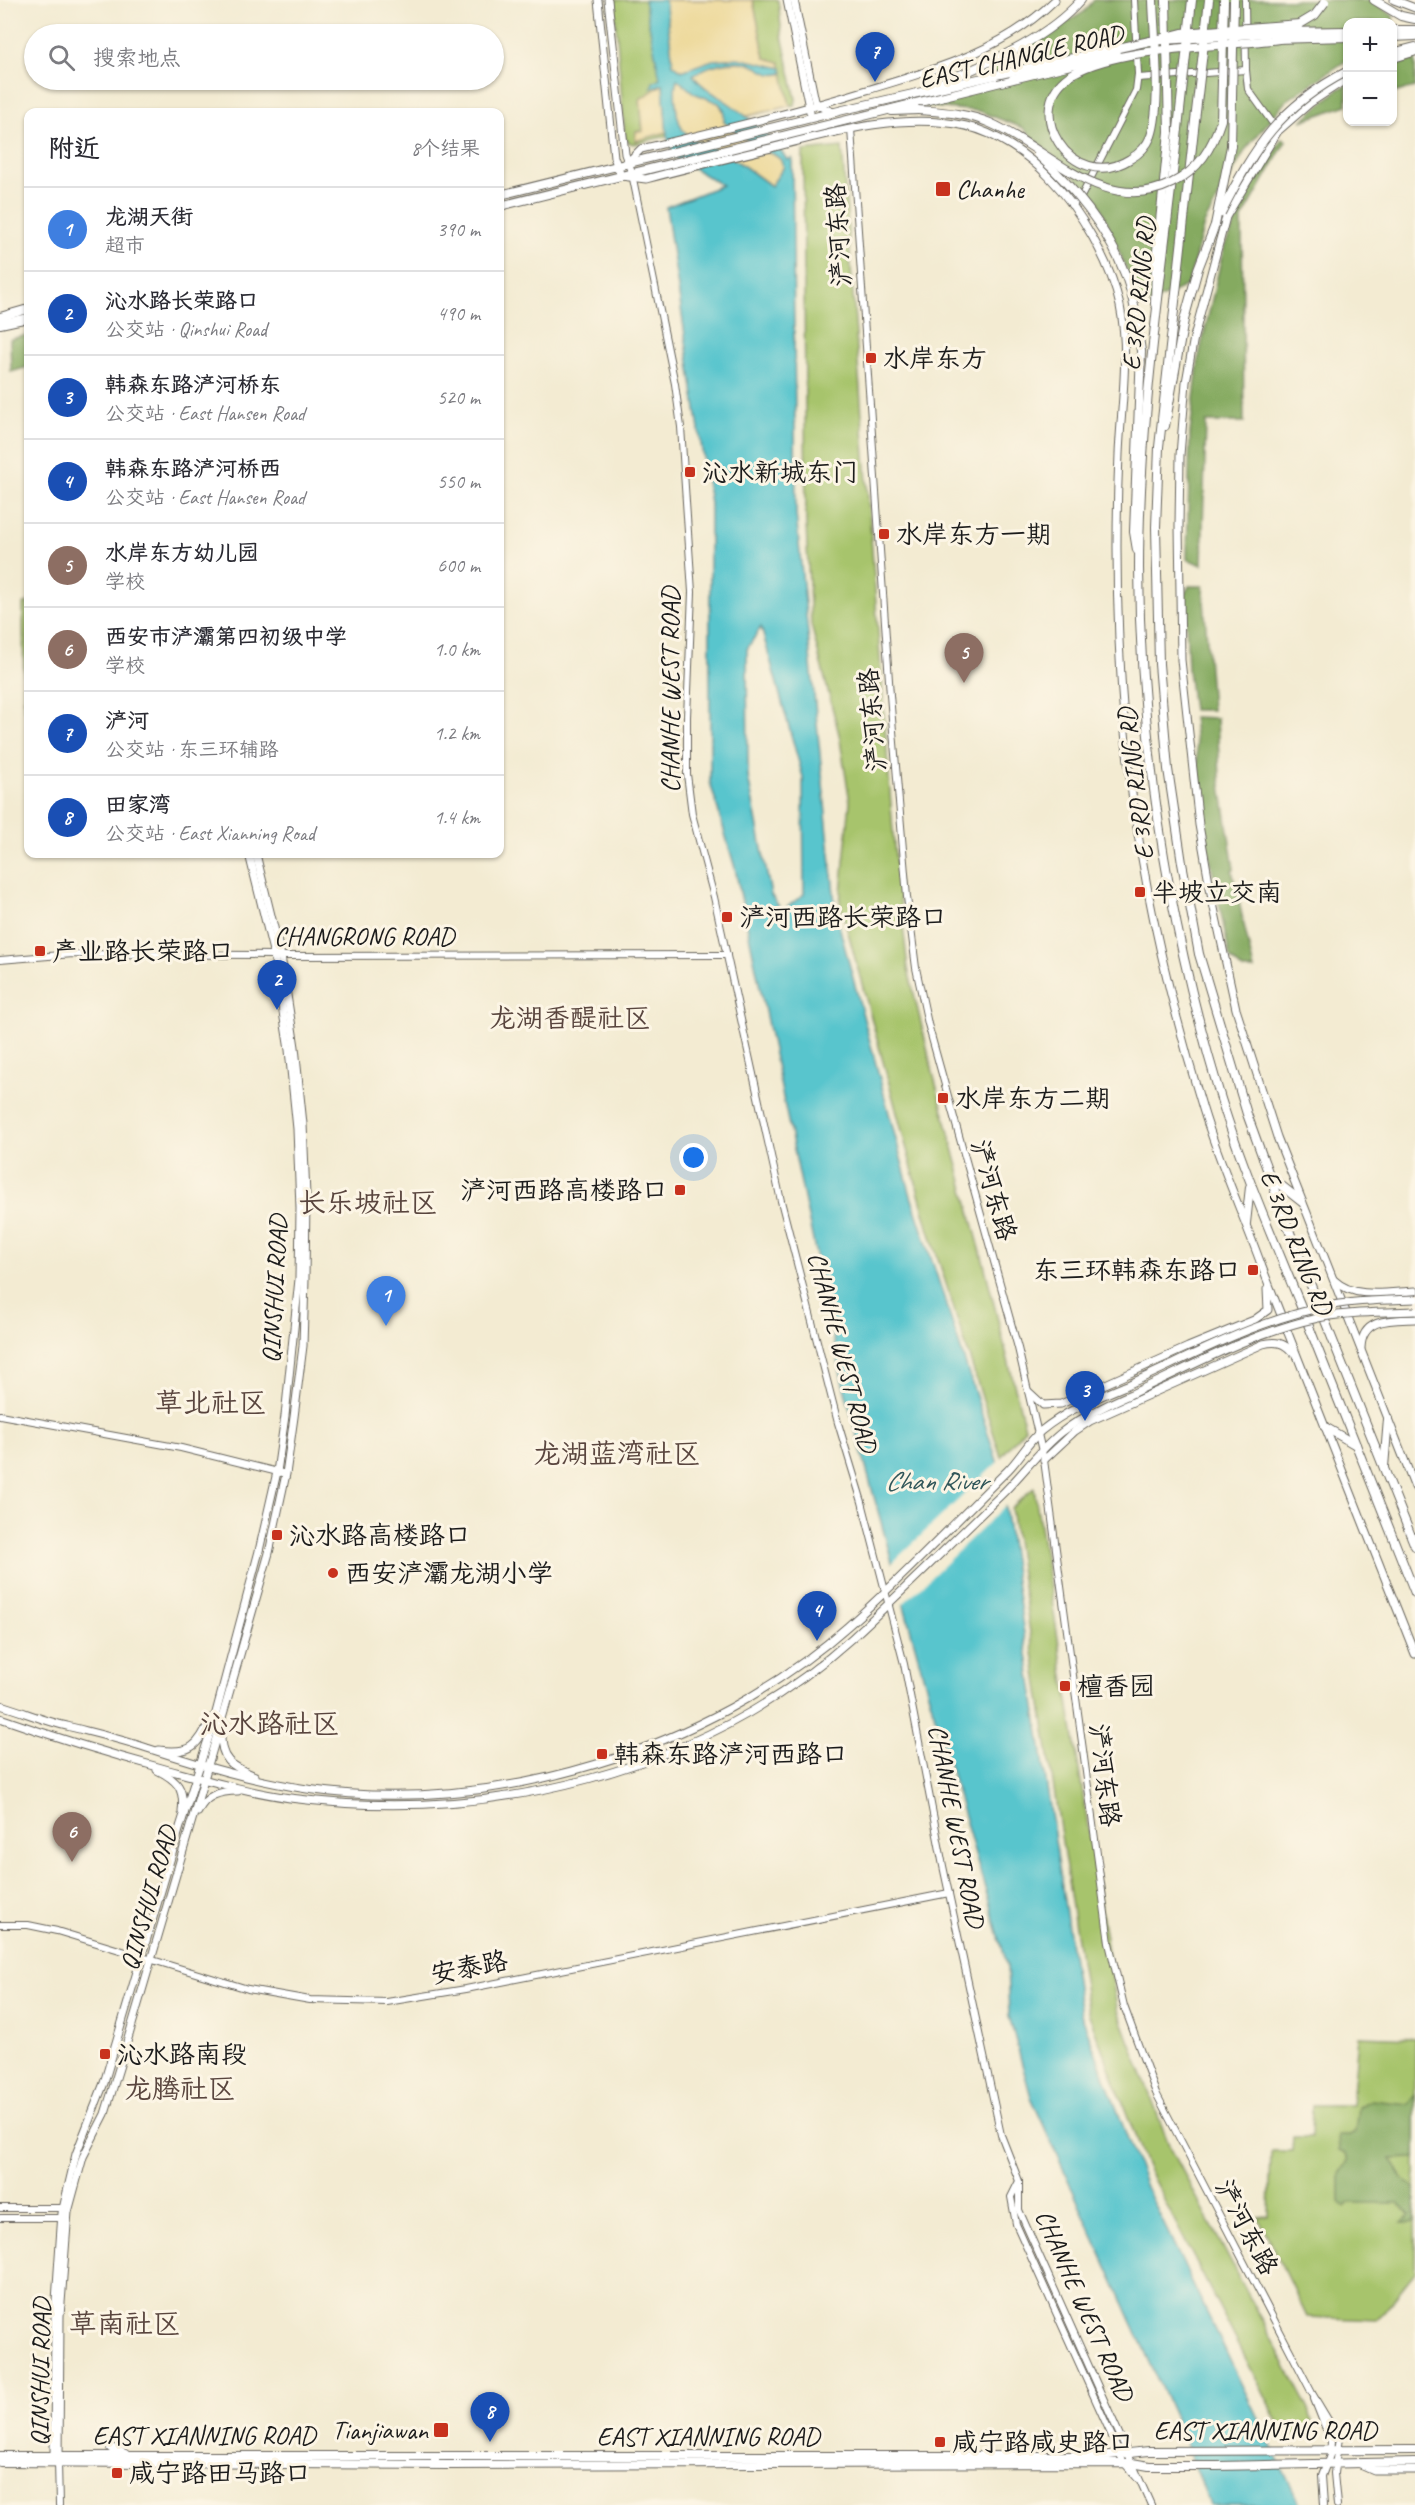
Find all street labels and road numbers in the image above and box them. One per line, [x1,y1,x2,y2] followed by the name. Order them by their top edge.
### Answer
[916,16,1129,96] street label: EAST CHANGLE ROAD
[818,182,859,288] street label: 浐河东路
[1114,214,1163,372] street label: E 3RD RING RD
[654,584,687,793] street label: CHANHE WEST ROAD
[852,667,893,773] street label: 浐河东路
[1110,704,1161,862] street label: E 3RD RING RD
[274,920,457,953] street label: CHANGRONG ROAD
[963,1136,1024,1245] street label: 浐河东路
[1253,1165,1341,1321] street label: E 3RD RING RD
[254,1211,295,1364] street label: QINSHUI ROAD
[800,1249,886,1459] street label: CHANHE WEST ROAD
[1082,1721,1127,1829] street label: 浐河东路
[921,1722,993,1933] street label: CHANHE WEST ROAD
[112,1820,186,1974] street label: QINSHUI ROAD
[428,1944,511,1991] street label: 安泰路
[1208,2174,1286,2281] street label: 浐河东路
[1028,2205,1143,2409] street label: CHANHE WEST ROAD
[23,2295,58,2446] street label: QINSHUI ROAD
[1154,2414,1379,2447] street label: EAST XIANNING ROAD
[93,2419,318,2452] street label: EAST XIANNING ROAD
[597,2420,822,2453] street label: EAST XIANNING ROAD

